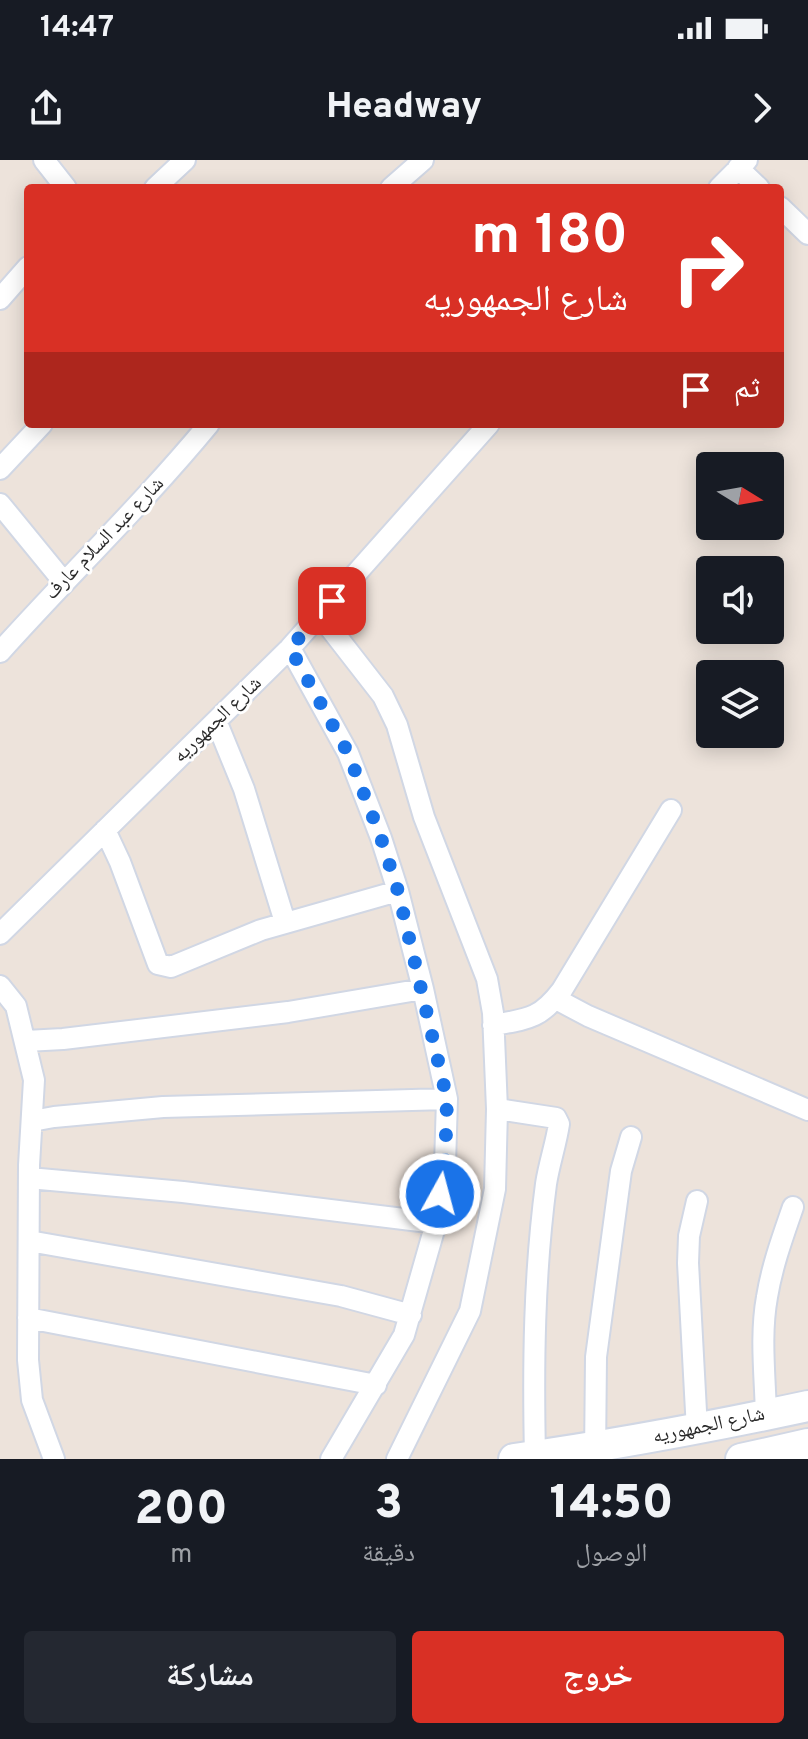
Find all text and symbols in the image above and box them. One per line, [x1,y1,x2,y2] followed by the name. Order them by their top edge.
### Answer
[40,10,114,47] text: 14:47
[326,85,482,131] text: Headway
[24,86,68,130] icon: share
[740,86,784,130] icon: forward
[471,203,628,273] text: 180 m
[656,216,760,320] icon: right
[423,278,628,324] text: شارع الجمهوريه
[674,368,718,412] icon: arrive
[734,371,760,408] text: ثم
[696,452,784,540] north arrow
[696,452,784,748] map controls
[40,472,170,606] street label: شارع عبد السلام عارف
[696,556,784,644] button: sound
[298,567,366,635] pin
[310,579,354,623] icon: arrive
[696,660,784,748] button: layers
[168,671,268,769] street label: شارع الجمهوريه
[398,1152,482,1236] position arrow
[651,1401,767,1451] street label: شارع الجمهوريه
[374,1475,403,1535] text: 3
[550,1475,674,1535] text: 14:50
[134,1481,228,1541] text: 200
[362,1538,415,1571] text: دقيقة
[576,1538,648,1571] text: الوصول
[170,1539,192,1572] text: m
[24,1631,396,1723] button: مشاركة
[412,1631,784,1723] button: خروج

